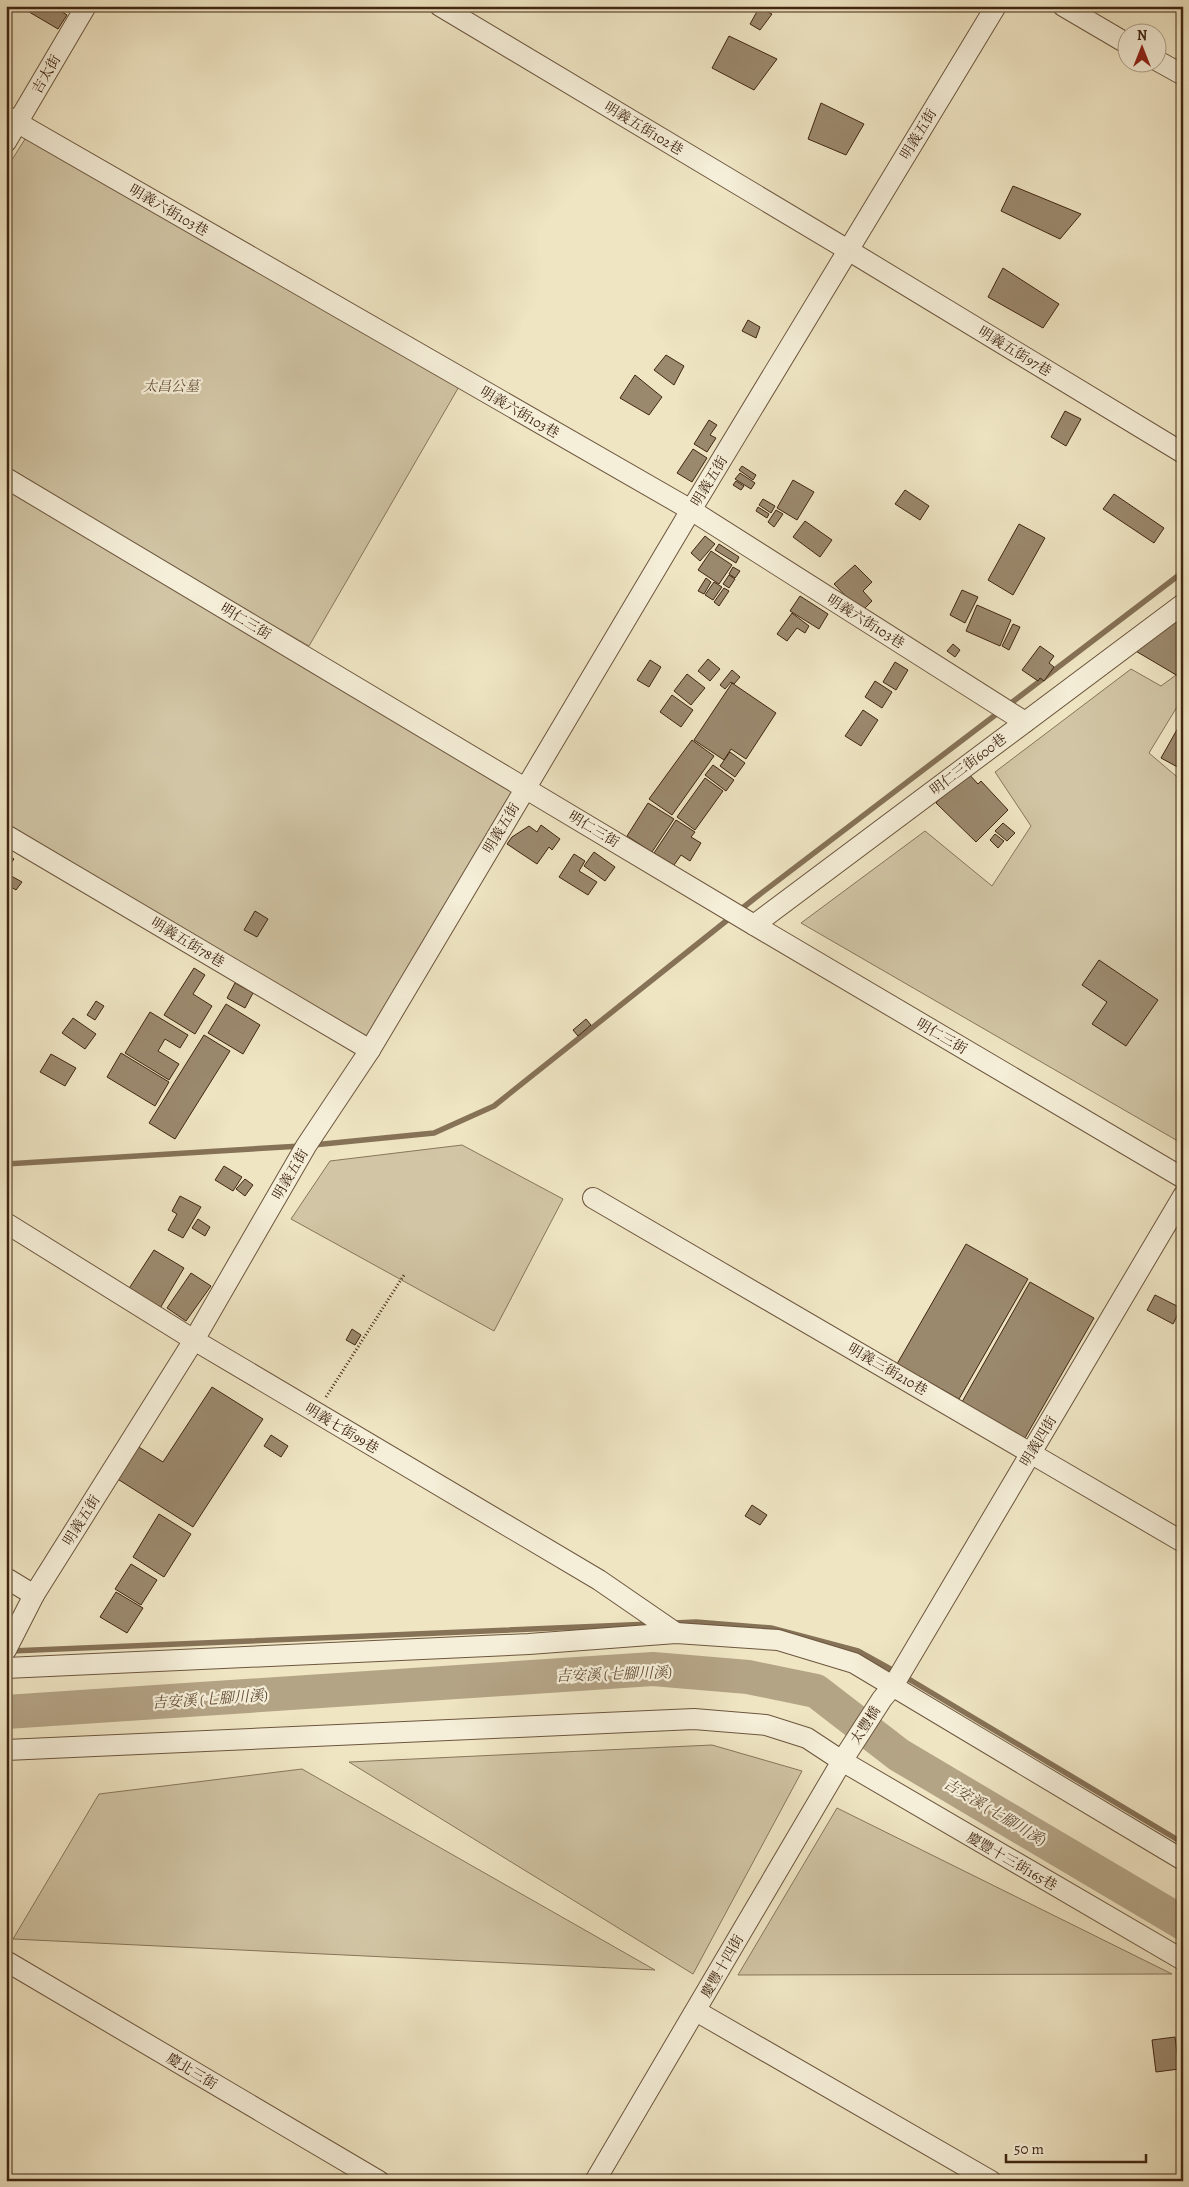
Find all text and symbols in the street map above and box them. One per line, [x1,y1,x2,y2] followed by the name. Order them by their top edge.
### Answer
[1116,22,1166,72] north arrow
[1137,26,1147,45] text: N
[28,51,65,97] street label: 吉太街
[601,97,687,159] street label: 明義五街102巷
[896,105,941,163] street label: 明義五街
[126,180,212,241] street label: 明義六街103巷
[975,322,1055,381] street label: 明義五街97巷
[143,377,201,396] park label: 太昌公墓
[477,382,563,443] street label: 明義六街103巷
[687,452,732,510] street label: 明義五街
[823,590,908,653] street label: 明義六街103巷
[217,599,275,644] street label: 明仁三街
[926,729,1011,799] street label: 明仁三街600巷
[479,799,524,857] street label: 明義五街
[565,807,623,852] street label: 明仁三街
[147,913,228,972] street label: 明義五街78巷
[913,1014,971,1059] street label: 明仁三街
[268,1145,313,1203] street label: 明義五街
[845,1339,931,1400] street label: 明義三街210巷
[301,1399,382,1458] street label: 明義七街99巷
[1016,1412,1061,1470] street label: 明義四街
[59,1491,104,1549] street label: 明義五街
[555,1662,673,1686] water label: 吉安溪 (七腳川溪)
[151,1685,269,1713] water label: 吉安溪 (七腳川溪)
[846,1702,885,1748] street label: 太豐橋
[940,1773,1050,1851] water label: 吉安溪 (七腳川溪)
[963,1828,1060,1895] street label: 慶豐十三街165巷
[697,1931,748,2001] street label: 慶豐十四街
[163,2049,221,2094] street label: 慶北三街
[1006,2132,1146,2164] scale bar
[1014,2139,1044,2159] text: 50 m

